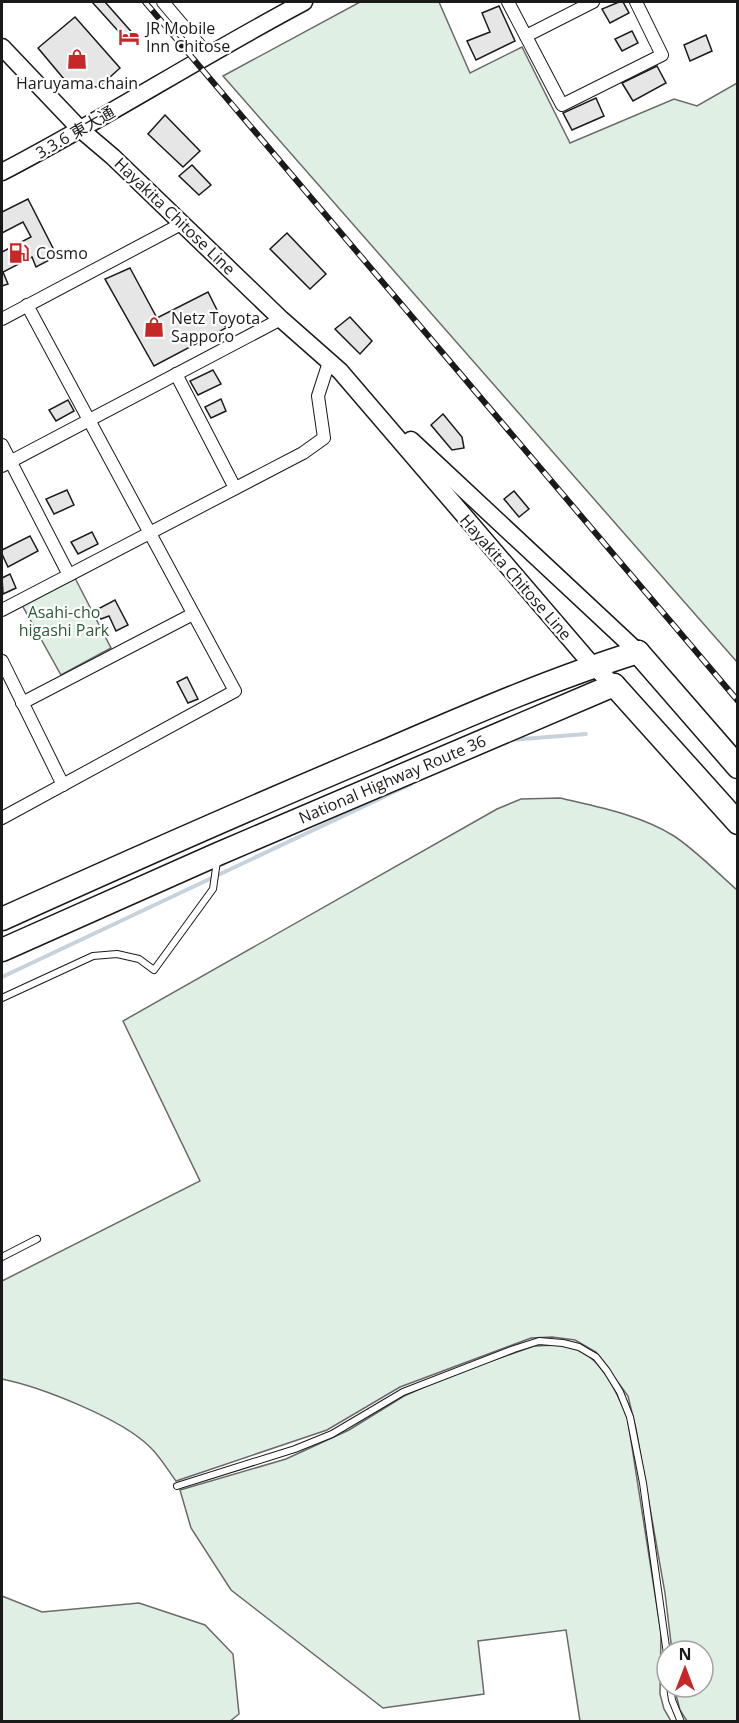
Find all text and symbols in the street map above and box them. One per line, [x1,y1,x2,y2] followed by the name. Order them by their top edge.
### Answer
[144,17,230,57] place label: JR Mobile Inn Chitose
[117,25,141,49] hotel icon: JR Mobile Inn Chitose
[65,47,89,71] shop icon: Haruyama chain
[16,72,138,94] place label: Haruyama chain
[31,100,119,164] street label: 3.3.6 東大通
[110,153,240,279] street label: Hayakita Chitose Line
[7,241,31,265] fuel station icon: Cosmo
[36,242,88,264] place label: Cosmo
[171,307,260,347] place label: Netz Toyota Sapporo
[142,315,166,339] shop icon: Netz Toyota Sapporo
[455,509,577,645] street label: Hayakita Chitose Line
[19,601,110,641] park label: Asahi-cho higashi Park
[295,730,489,828] street label: National Highway Route 36
[655,1639,715,1699] north arrow
[678,1643,692,1665] text: N

